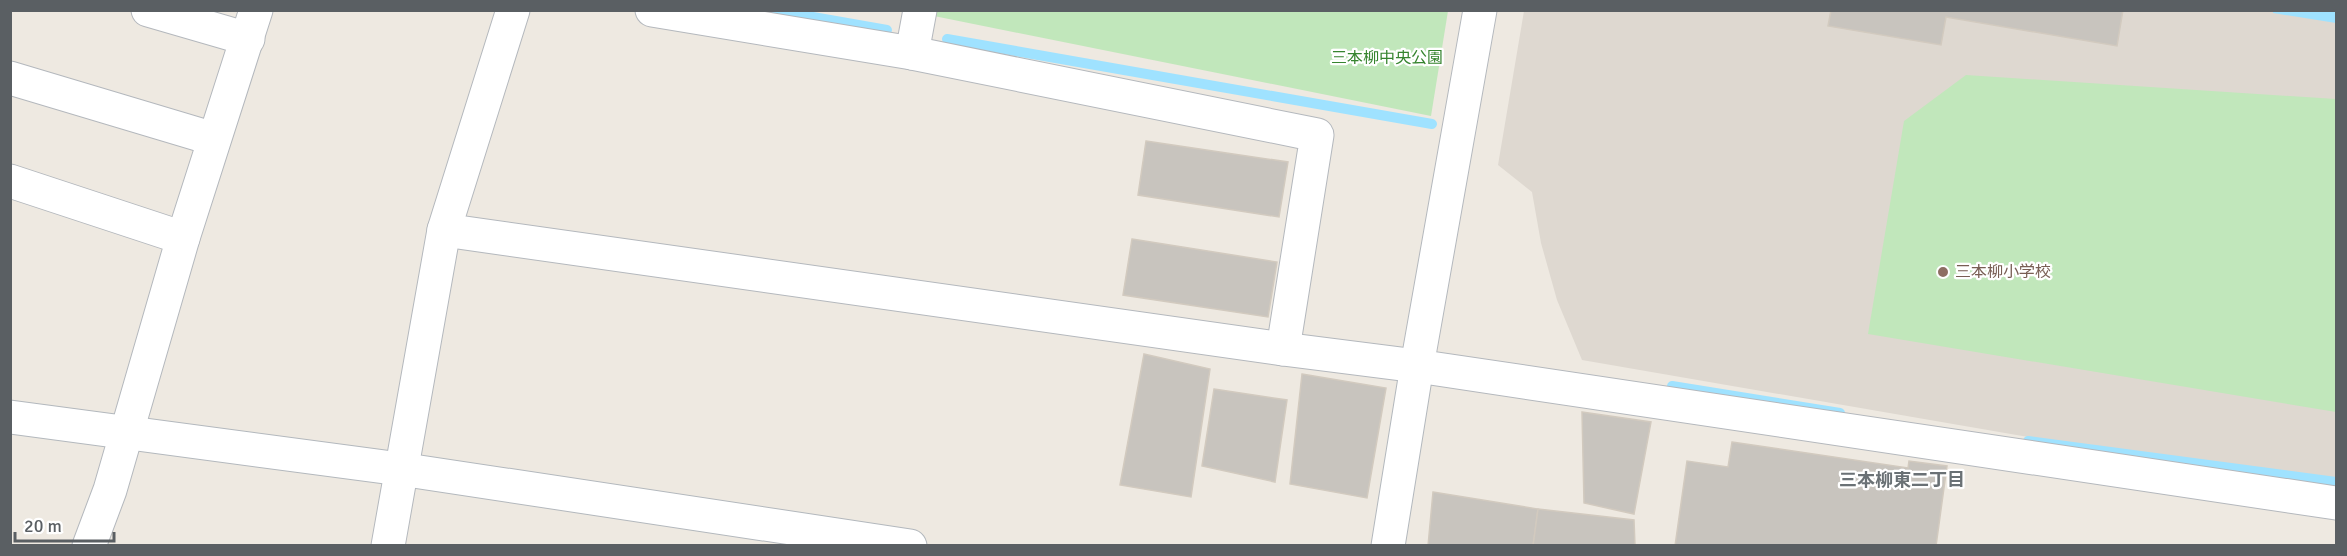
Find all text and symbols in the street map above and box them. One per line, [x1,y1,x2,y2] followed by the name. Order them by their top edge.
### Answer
[1331,48,1443,68] park label: 三本柳中央公園
[1955,262,2051,282] place label: 三本柳小学校
[1936,265,1950,279] marker: 三本柳小学校
[1839,469,1965,491] district label: 三本柳東二丁目
[15,505,114,543] scale bar
[24,515,62,537] text: 20 m

